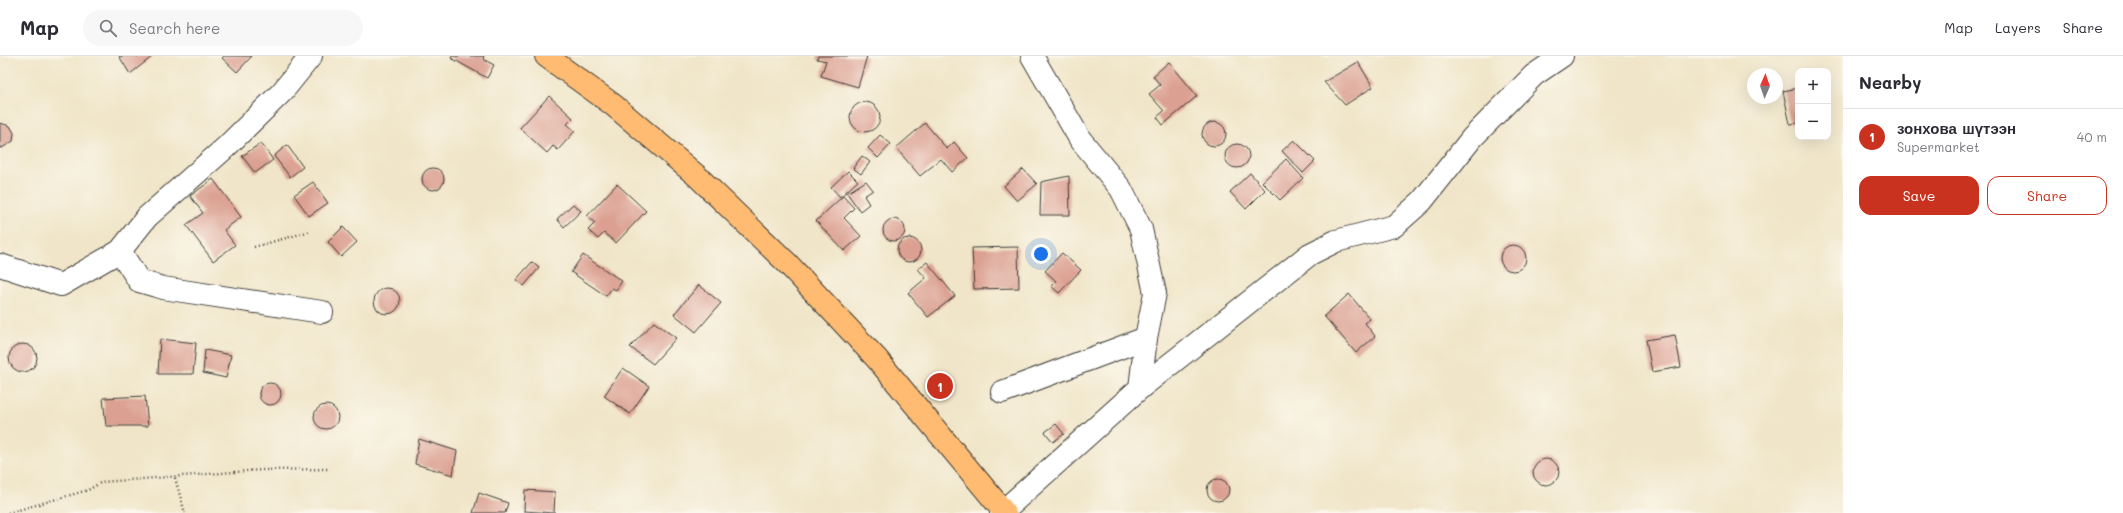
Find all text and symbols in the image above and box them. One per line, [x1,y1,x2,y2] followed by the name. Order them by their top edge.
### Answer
[83,10,363,46] search box
[20,15,59,40] text: Map
[97,17,119,39] icon: search
[129,18,220,38] text: Search here
[1944,18,1973,37] text: Map
[1995,18,2041,37] text: Layers
[2063,18,2103,37] text: Share
[1747,68,1783,104] north arrow
[1795,68,1831,140] map controls
[1795,68,1831,104] button: +
[1859,71,1921,93] text: Nearby
[1795,104,1831,140] button: −
[1897,118,2016,138] text: зонхова шүтээн
[1869,128,1875,145] text: 1
[2077,128,2107,145] text: 40 m
[1897,138,1980,155] text: Supermarket
[1859,176,1979,215] button: Save
[1987,176,2107,215] button: Share
[1031,244,1051,264] your location
[927,371,953,401] pin: 1

